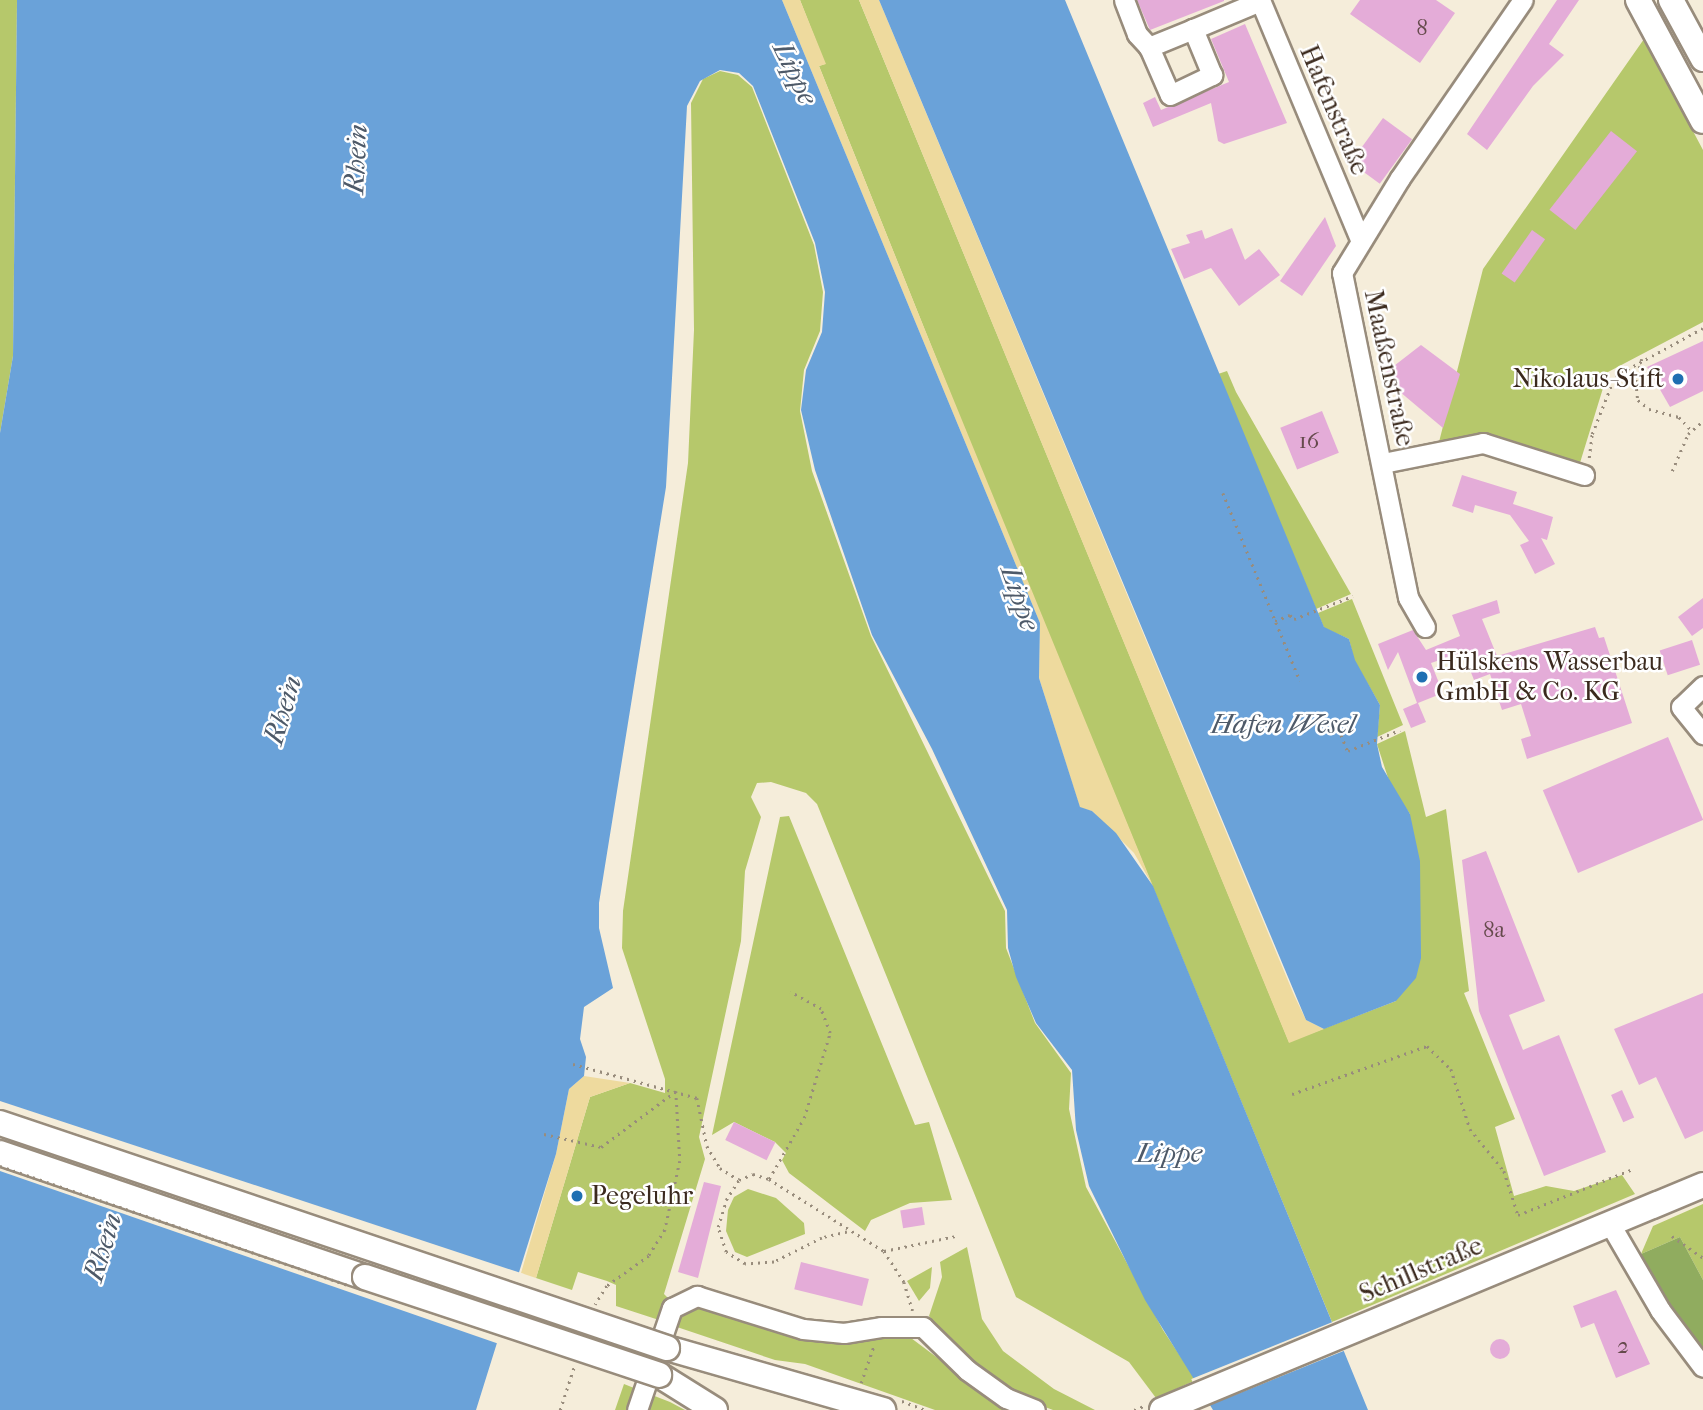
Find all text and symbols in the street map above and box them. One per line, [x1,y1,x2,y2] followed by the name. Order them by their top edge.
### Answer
[1416,14,1428,42] house number: 8
[765,36,825,110] water label: Lippe
[1293,40,1375,180] street label: Hafenstraße
[337,123,375,195] water label: Rhein
[1357,287,1421,449] street label: Maaßenstraße
[1512,363,1664,395] place label: Nikolaus-Stift
[1670,371,1686,387] marker: Nikolaus-Stift
[1299,427,1319,455] house number: 16
[993,561,1047,635] water label: Lippe
[1436,646,1663,708] place label: Hülskens Wasserbau GmbH & Co. KG
[1414,669,1430,685] marker: Hülskens Wasserbau GmbH & Co. KG
[257,672,309,748] water label: Rhein
[1211,707,1355,741] water label: Hafen Wesel
[1483,916,1505,944] house number: 8a
[1136,1136,1202,1170] water label: Lippe
[591,1180,693,1212] place label: Pegeluhr
[569,1188,585,1204] marker: Pegeluhr
[77,1209,129,1285] water label: Rhein
[1355,1230,1487,1310] street label: Schillstraße
[1617,1332,1629,1360] house number: 2

